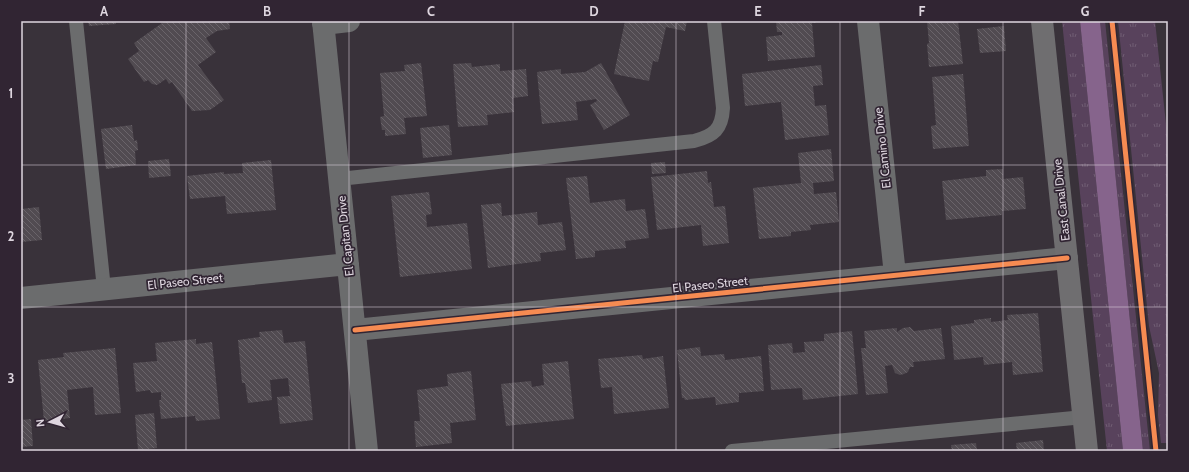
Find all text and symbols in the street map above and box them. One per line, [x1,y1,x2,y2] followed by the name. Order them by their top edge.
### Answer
[100,3,109,19] text: A
[263,3,271,19] text: B
[427,3,435,19] text: C
[589,3,599,19] text: D
[754,3,762,19] text: E
[919,3,926,19] text: F
[1081,3,1090,19] text: G
[9,85,13,101] text: 1
[870,107,894,189] street label: El Camino Drive
[1049,158,1073,242] street label: East Canal Drive
[333,195,357,277] street label: El Capitan Drive
[8,228,15,244] text: 2
[146,270,224,292] street label: El Paseo Street
[671,273,749,295] street label: El Paseo Street
[7,370,15,386] text: 3
[30,402,70,442] north arrow
[33,418,47,428] text: N

